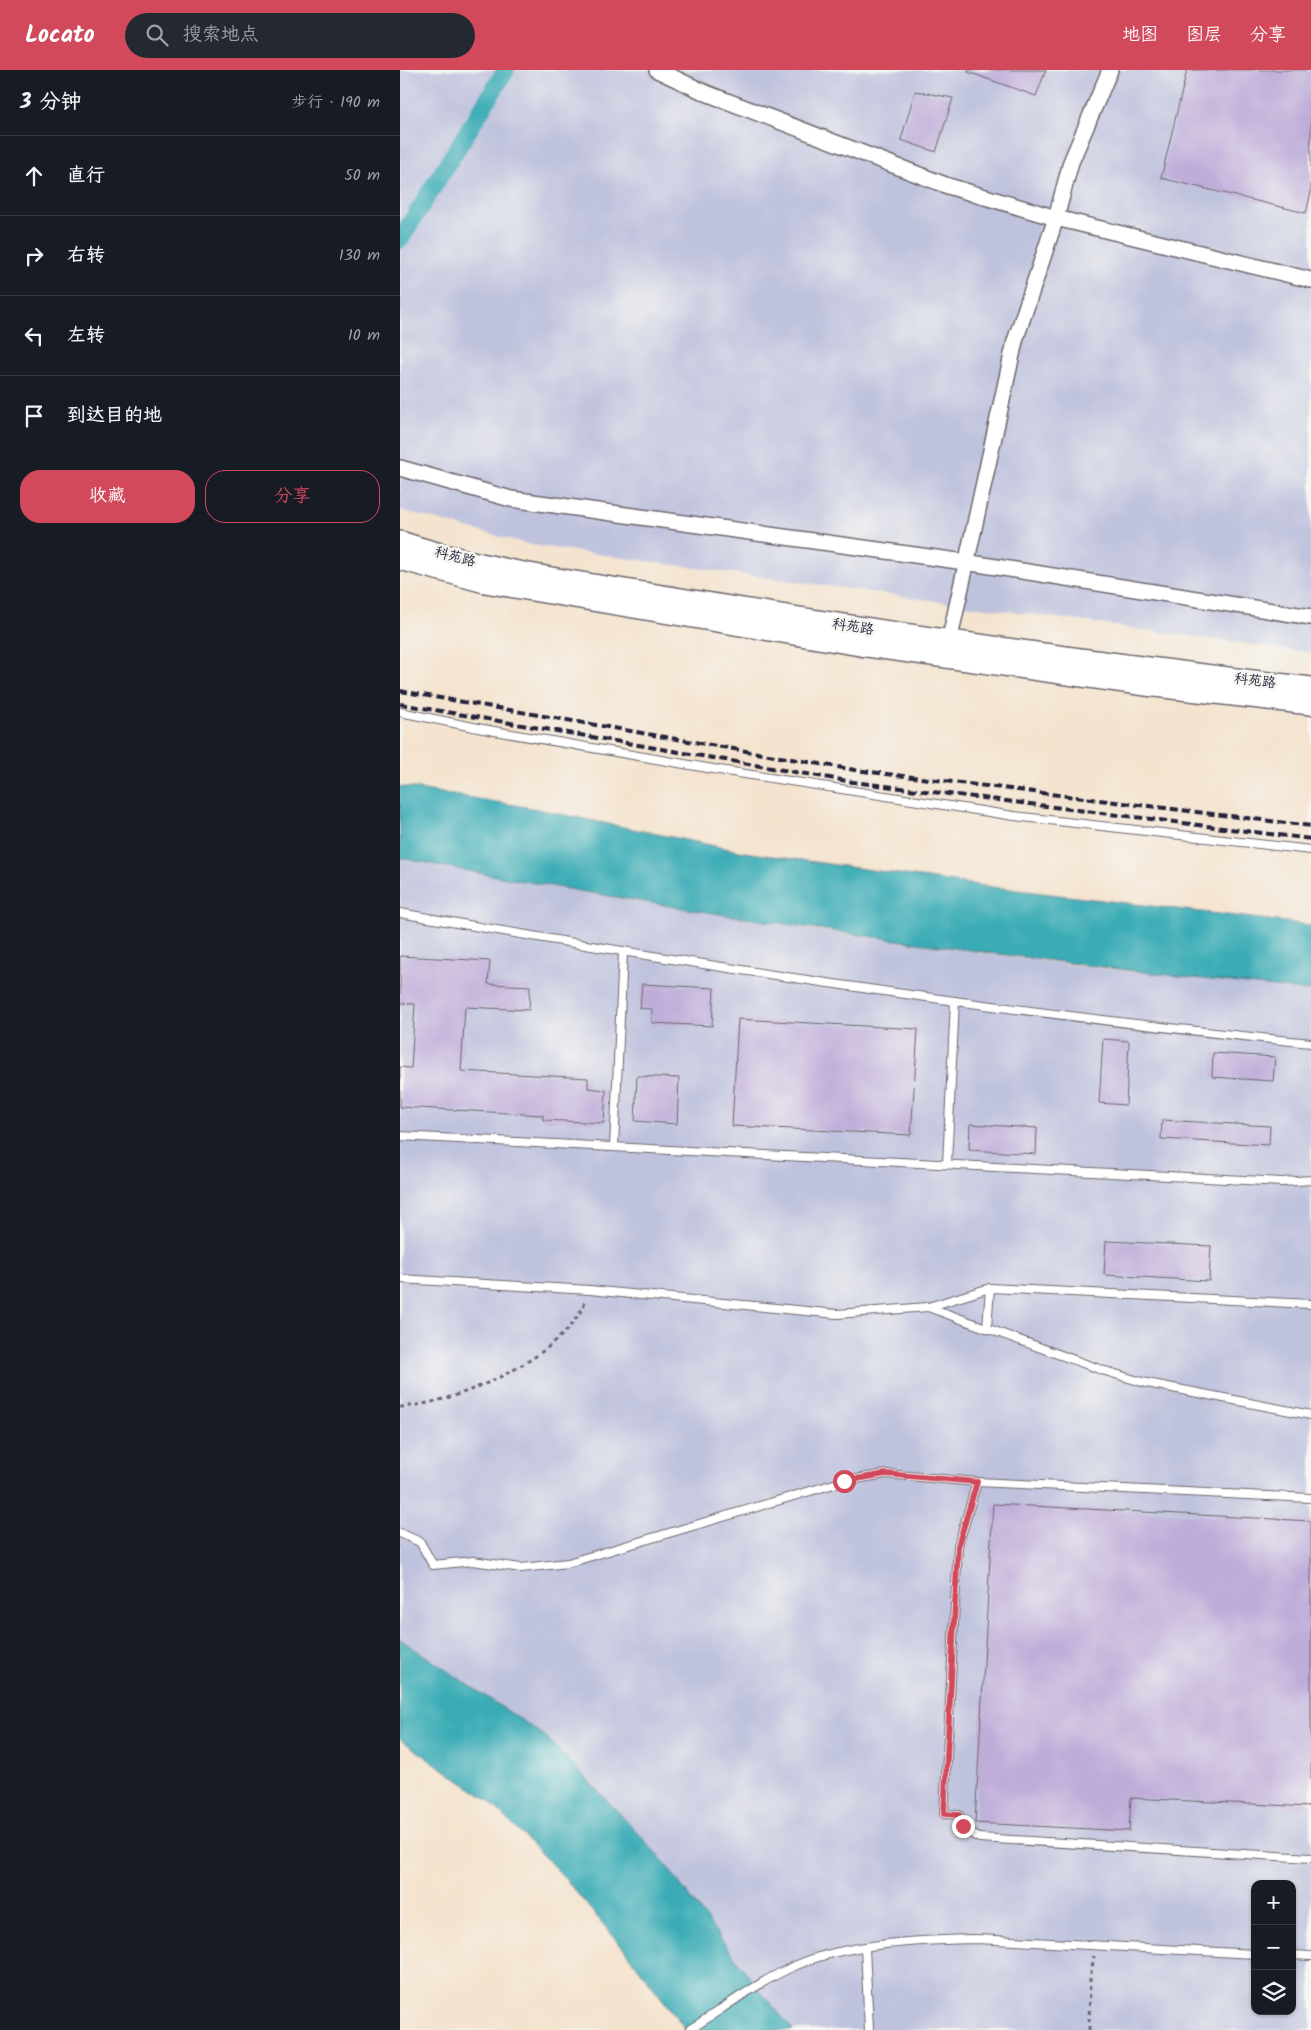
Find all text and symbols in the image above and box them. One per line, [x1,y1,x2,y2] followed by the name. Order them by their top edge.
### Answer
[125,13,475,58] search box
[25,16,95,55] text: Locato
[183,20,259,50] text: 搜索地点
[143,21,171,49] icon: search
[1122,21,1158,50] text: 地图
[1186,21,1222,50] text: 图层
[1250,21,1286,50] text: 分享
[20,86,82,119] text: 3 分钟
[291,90,380,115] text: 步行 · 190 m
[67,161,105,191] text: 直行
[20,162,48,190] icon: ahead
[344,163,380,188] text: 50 m
[67,241,105,271] text: 右转
[20,242,48,270] icon: right
[339,243,380,268] text: 130 m
[67,321,105,351] text: 左转
[20,322,48,350] icon: left
[348,323,380,348] text: 10 m
[67,401,162,431] text: 到达目的地
[20,402,48,430] icon: arrive
[20,470,195,523] button: 收藏
[205,470,380,523] button: 分享
[432,541,478,573] street label: 科苑路
[831,613,875,641] street label: 科苑路
[1233,668,1277,694] street label: 科苑路
[833,1470,856,1493] route start
[952,1815,975,1838] route end
[1251,1880,1296,2015] map controls
[1251,1880,1296,1925] button: +
[1251,1925,1296,1970] button: −
[1251,1970,1296,2015] button: layers

